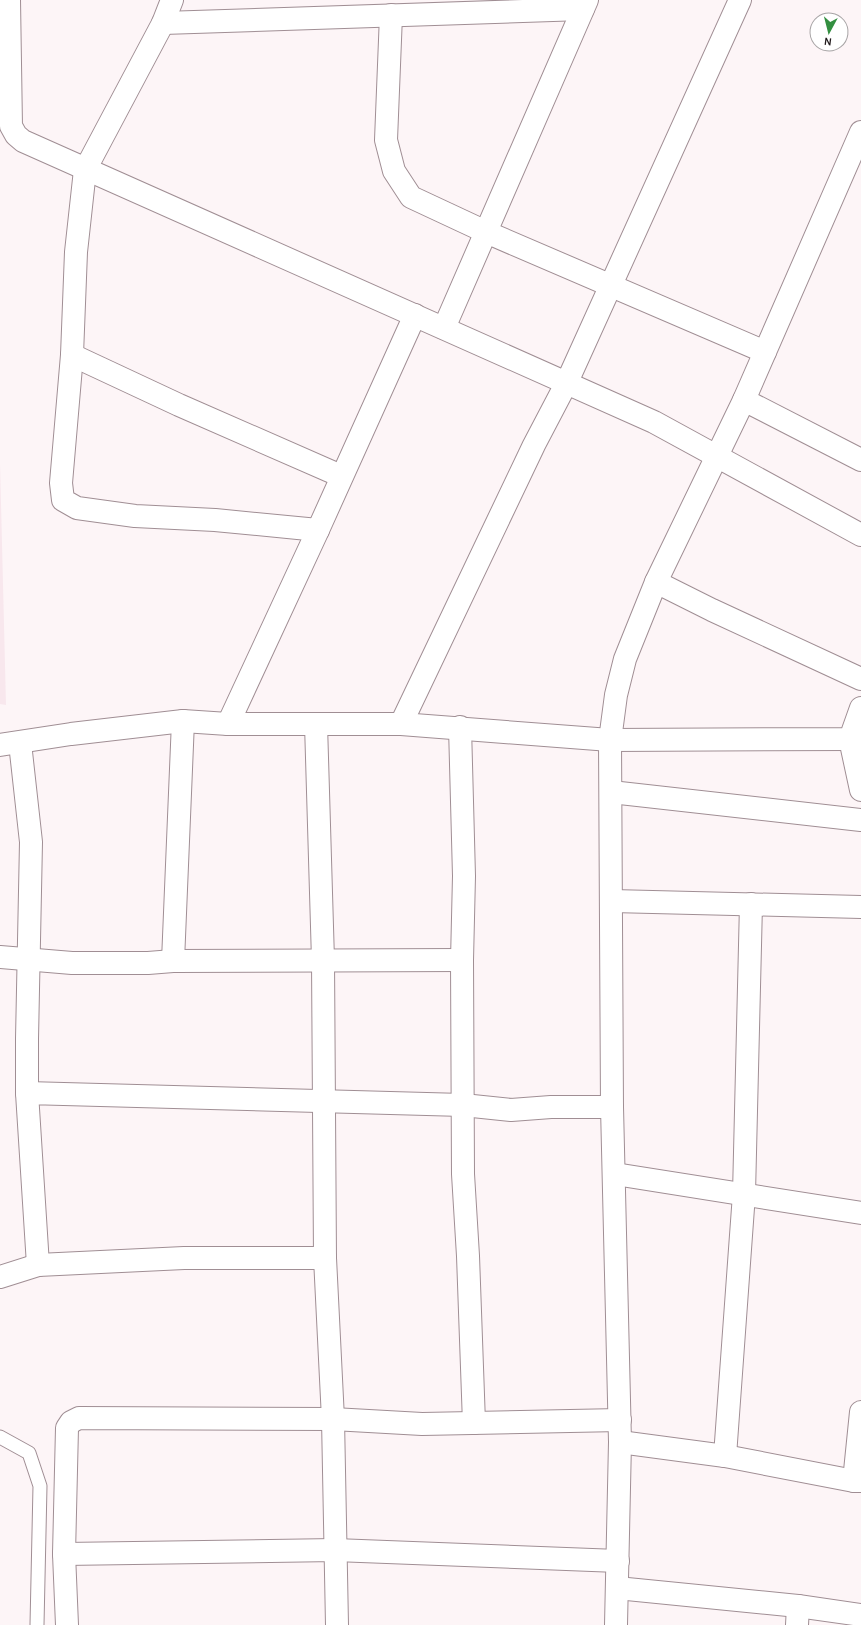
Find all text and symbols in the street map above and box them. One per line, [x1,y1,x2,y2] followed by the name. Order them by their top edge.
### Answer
[809,12,849,52] north arrow
[823,34,833,48] text: N

